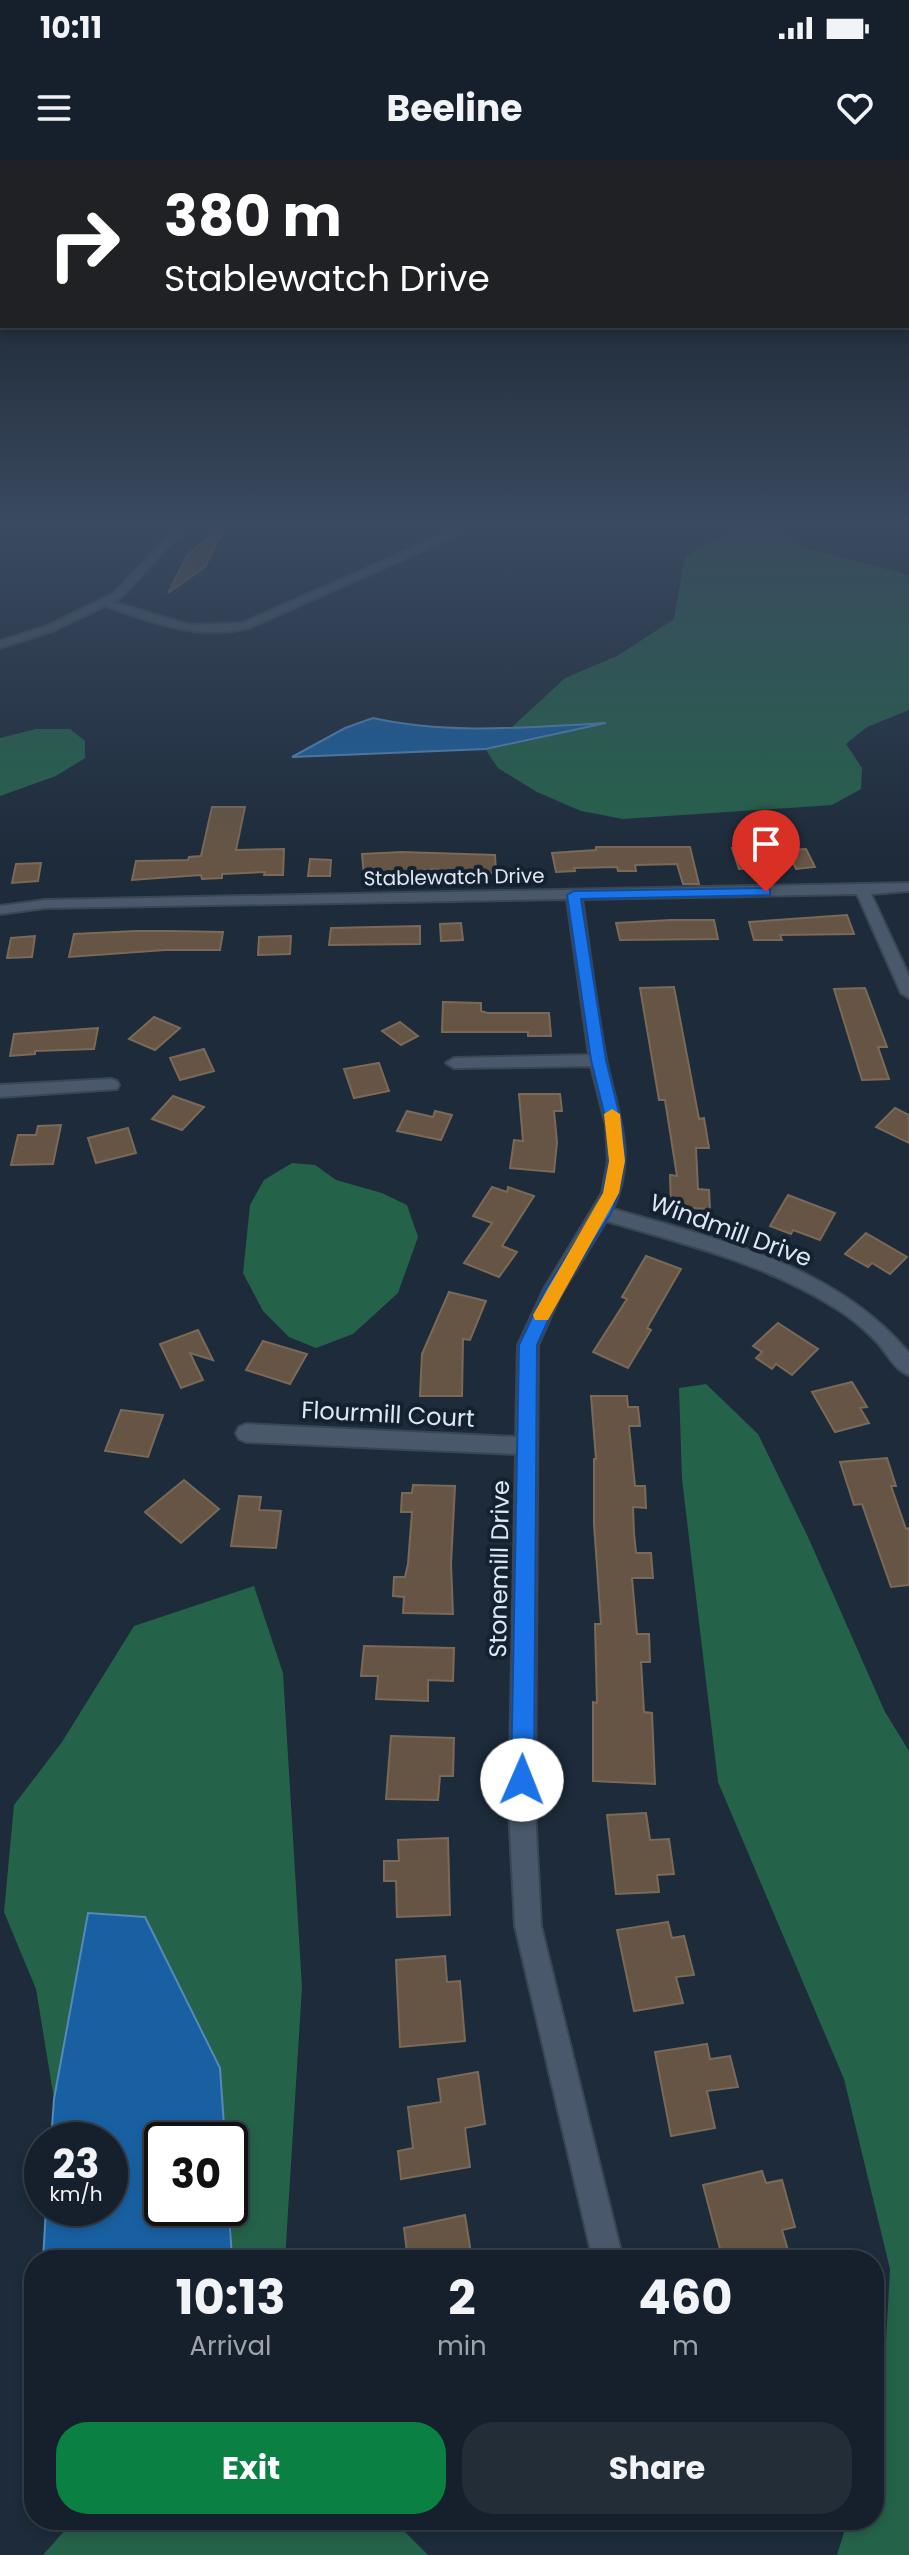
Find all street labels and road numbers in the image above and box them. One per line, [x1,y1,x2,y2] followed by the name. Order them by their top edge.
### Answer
[363,861,545,893] street label: Stablewatch Drive
[646,1185,816,1275] street label: Windmill Drive
[301,1393,475,1435] street label: Flourmill Court
[481,1480,517,1658] street label: Stonemill Drive

